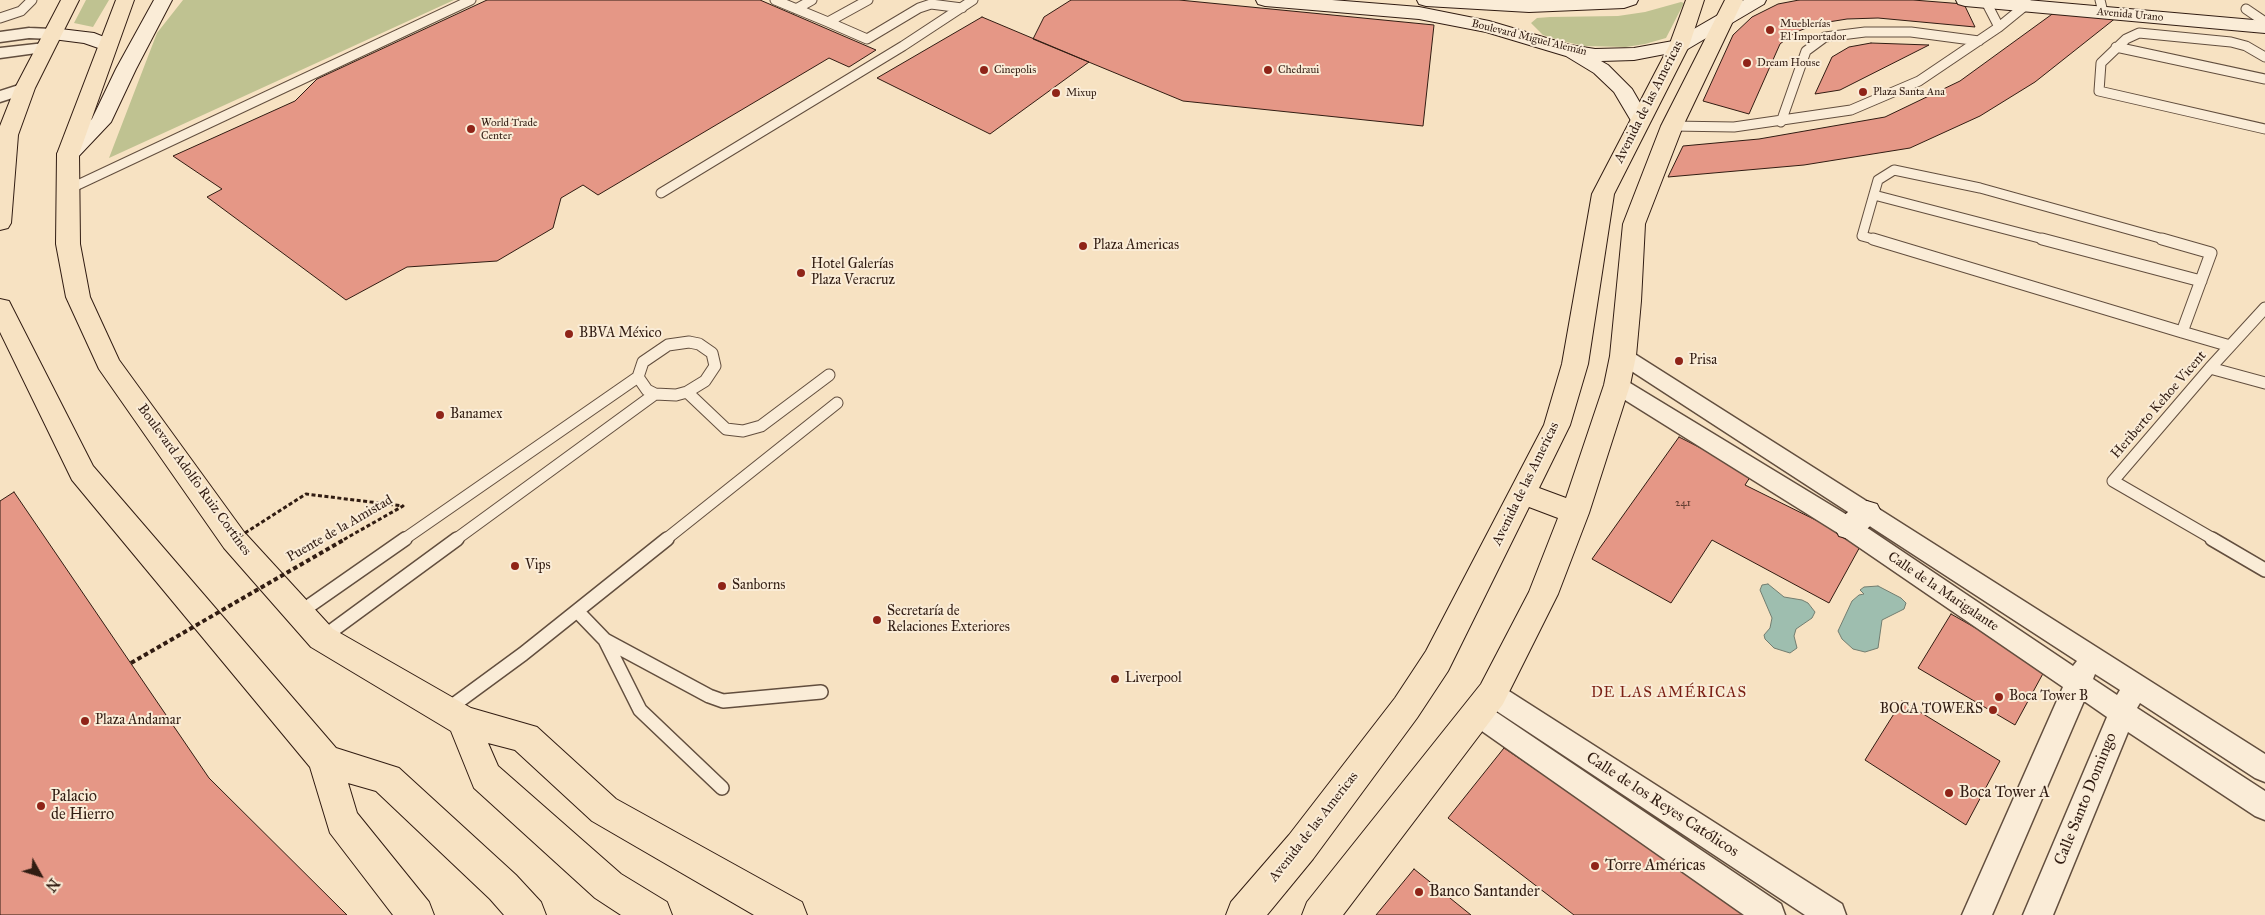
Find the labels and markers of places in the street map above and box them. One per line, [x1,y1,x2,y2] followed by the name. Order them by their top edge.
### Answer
[1780,17,1846,43] place label: Mueblerías El Importador
[1764,24,1776,36] marker: Mueblerías El Importador
[1757,56,1820,70] place label: Dream House
[1741,57,1753,69] marker: Dream House
[994,63,1036,77] place label: Cinepolis
[1278,63,1319,77] place label: Chedraui
[978,64,990,76] marker: Cinepolis
[1262,64,1274,76] marker: Chedraui
[1873,85,1945,99] place label: Plaza Santa Ana
[1066,86,1097,100] place label: Mixup
[1857,86,1869,98] marker: Plaza Santa Ana
[1050,87,1062,99] marker: Mixup
[481,116,538,142] place label: World Trade Center
[465,123,477,135] marker: World Trade Center
[1093,238,1179,254] place label: Plaza Americas
[1077,240,1089,252] marker: Plaza Americas
[811,257,895,290] place label: Hotel Galerías Plaza Veracruz
[795,267,807,279] marker: Hotel Galerías Plaza Veracruz
[579,326,662,342] place label: BBVA México
[563,328,575,340] marker: BBVA México
[1689,353,1717,369] place label: Prisa
[1673,355,1685,367] marker: Prisa
[450,407,502,423] place label: Banamex
[434,409,446,421] marker: Banamex
[525,558,551,574] place label: Vips
[509,560,521,572] marker: Vips
[732,578,785,594] place label: Sanborns
[716,580,728,592] marker: Sanborns
[887,604,1010,636] place label: Secretaría de Relaciones Exteriores
[871,614,883,626] marker: Secretaría de Relaciones Exteriores
[1125,671,1182,687] place label: Liverpool
[1109,673,1121,685] marker: Liverpool
[2009,689,2088,705] place label: Boca Tower B
[1993,691,2005,703] marker: Boca Tower B
[1880,702,1983,718] place label: BOCA TOWERS
[1987,704,1999,716] marker: BOCA TOWERS
[95,713,181,729] place label: Plaza Andamar
[79,715,91,727] marker: Plaza Andamar
[1959,783,2050,803] place label: Boca Tower A
[51,787,114,825] place label: Palacio de Hierro
[1943,787,1955,799] marker: Boca Tower A
[35,800,47,812] marker: Palacio de Hierro
[1605,856,1705,876] place label: Torre Américas
[1589,860,1601,872] marker: Torre Américas
[1429,882,1540,902] place label: Banco Santander
[1413,886,1425,898] marker: Banco Santander

